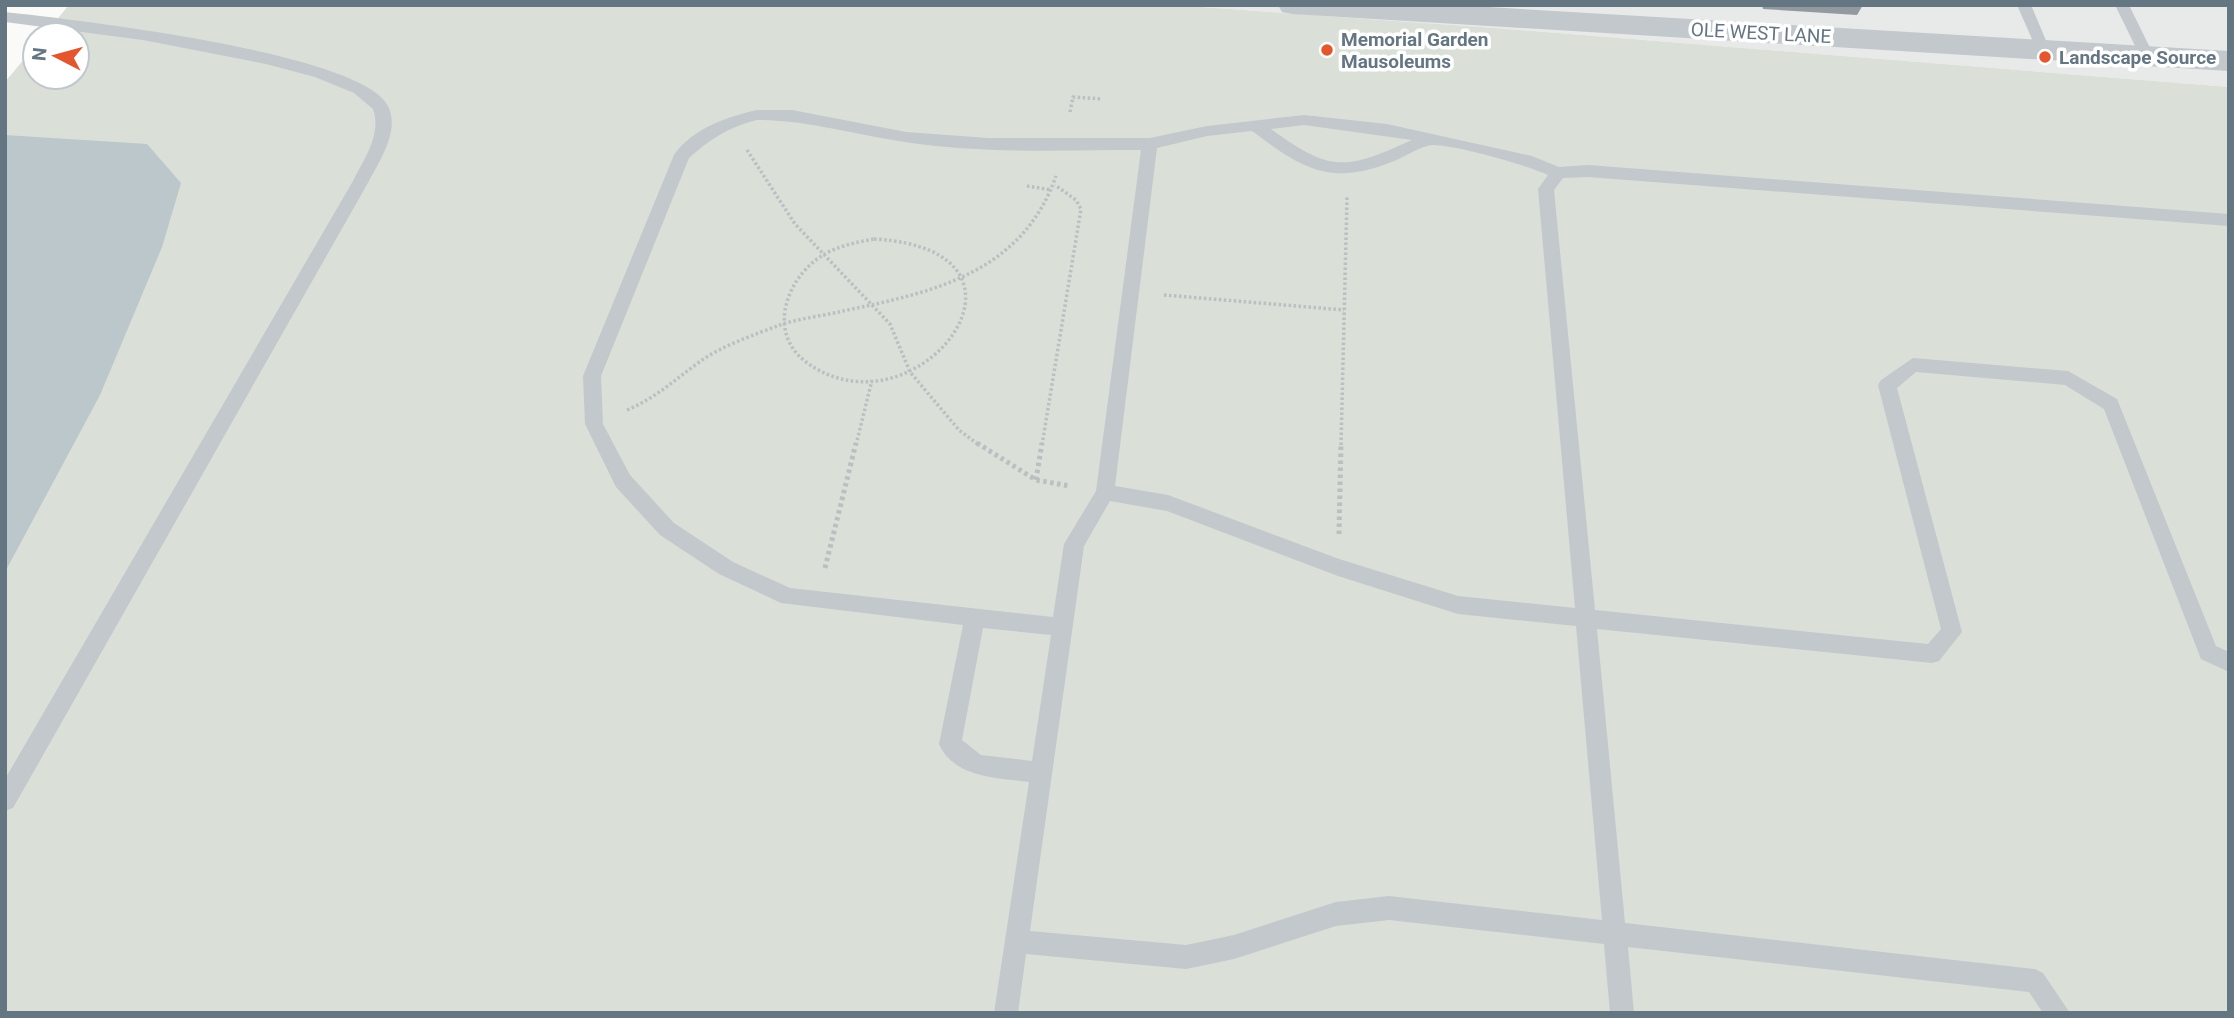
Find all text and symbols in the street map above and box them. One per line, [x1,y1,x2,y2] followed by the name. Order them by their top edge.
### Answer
[1690,18,1832,48] street label: OLE WEST LANE
[21,21,91,91] north arrow
[1341,28,1489,73] place label: Memorial Garden Mausoleums
[1319,42,1335,58] marker: Memorial Garden Mausoleums
[27,46,52,62] text: N
[2059,46,2216,69] place label: Landscape Source
[2037,49,2053,65] marker: Landscape Source

